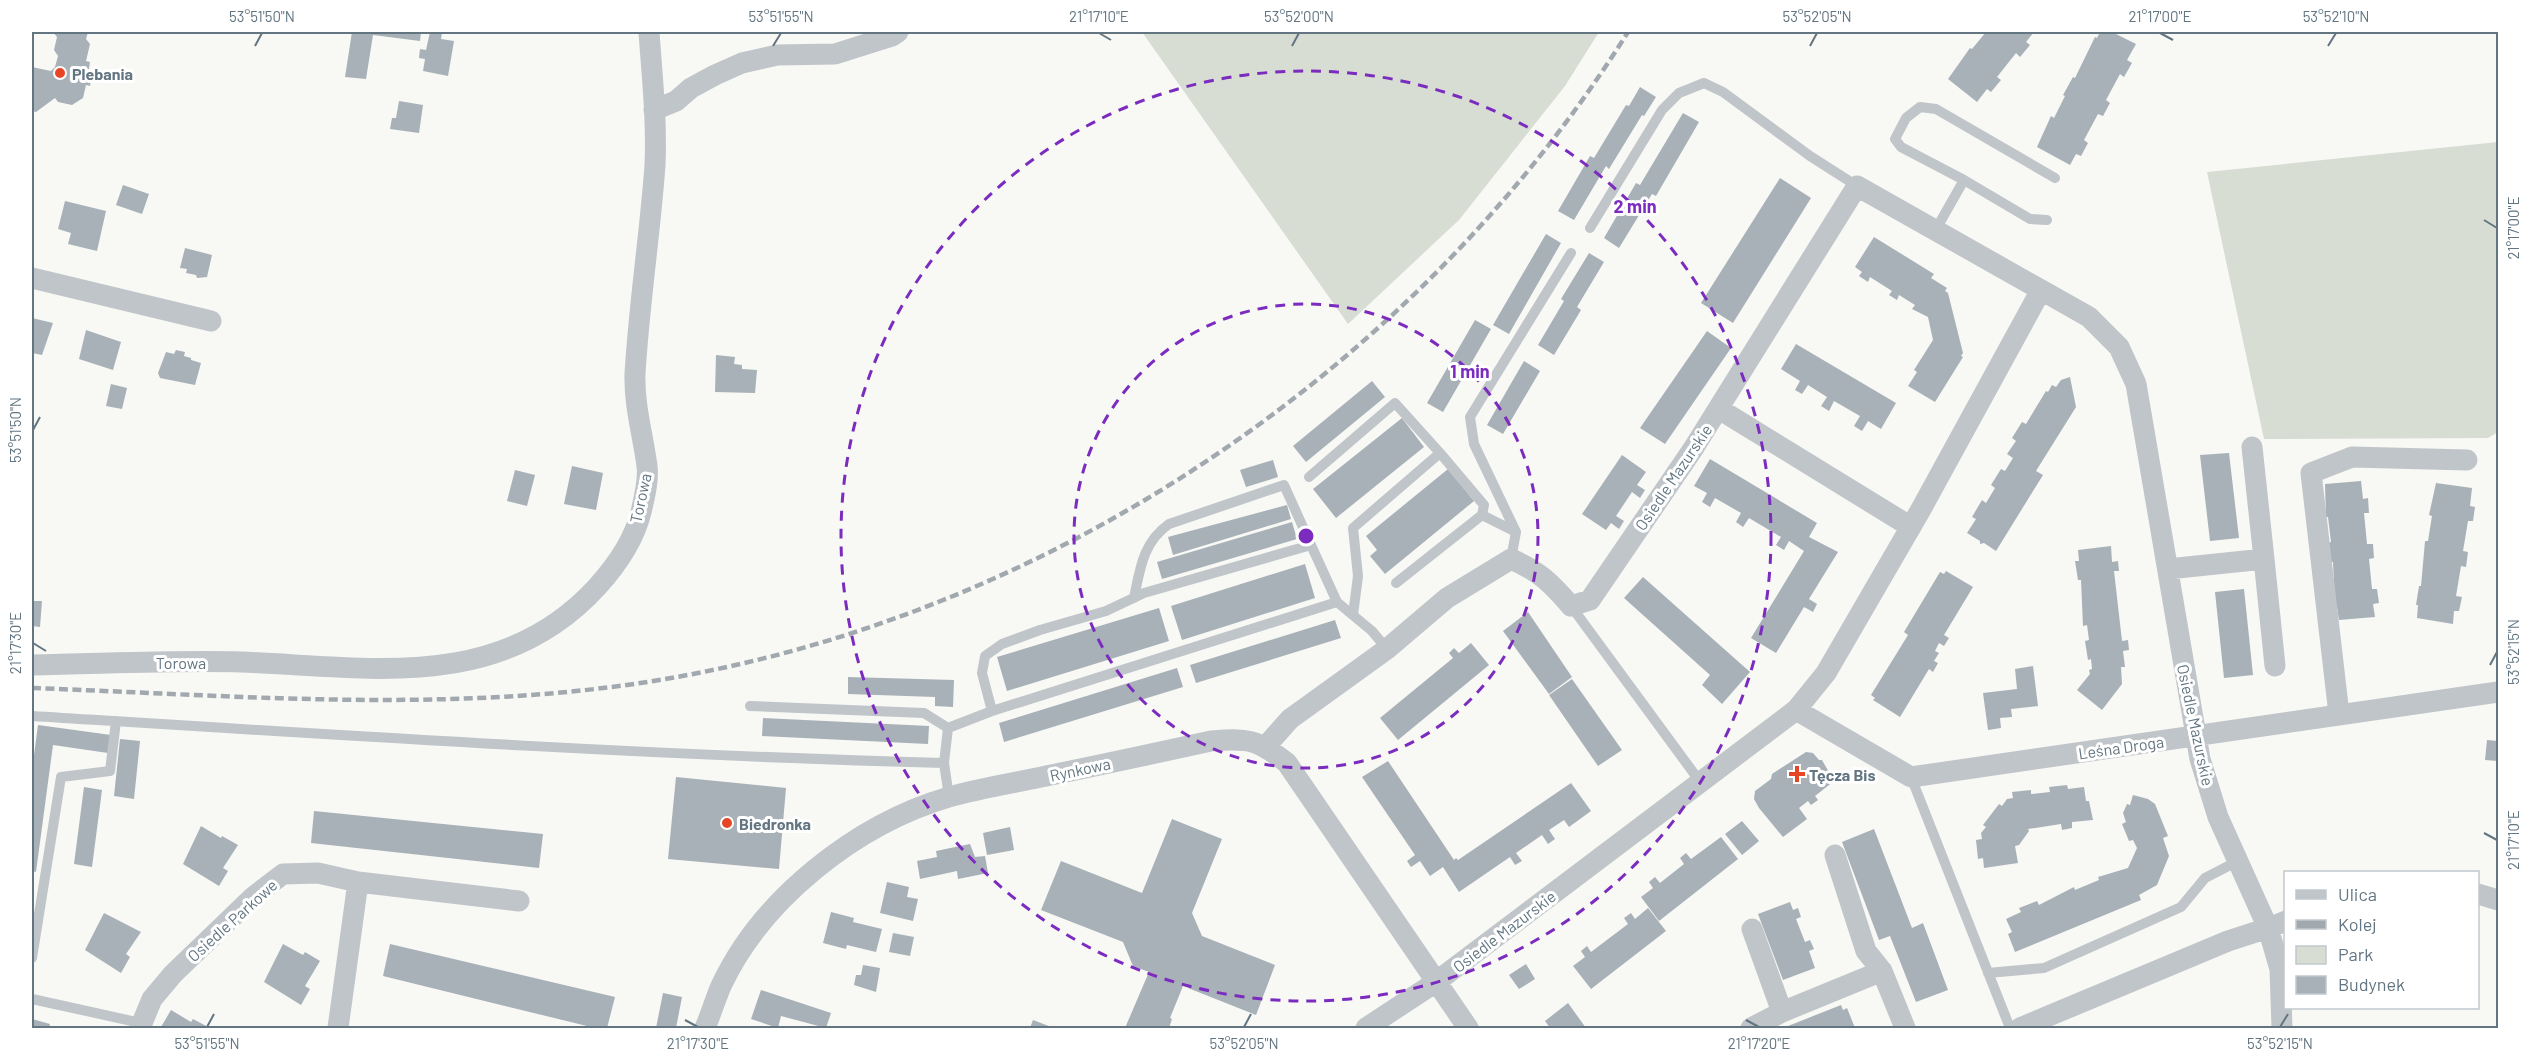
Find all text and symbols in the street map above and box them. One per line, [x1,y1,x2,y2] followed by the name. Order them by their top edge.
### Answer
[229,7,295,25] text: 53°51'50"N
[748,7,814,25] text: 53°51'55"N
[1069,7,1129,25] text: 21°17'10"E
[1264,7,1334,25] text: 53°52'00"N
[1782,7,1852,25] text: 53°52'05"N
[2128,7,2192,25] text: 21°17'00"E
[2303,7,2369,25] text: 53°52'10"N
[72,64,133,83] place label: Plebania
[53,66,67,80] marker: Plebania
[1613,195,1657,217] text: 2 min
[2504,196,2522,260] text: 21°17'00"E
[1450,360,1490,382] text: 1 min
[6,397,24,463] text: 53°51'50"N
[1631,420,1715,534] street label: Osiedle Mazurskie
[625,471,655,525] street label: Torowa
[1296,526,1316,546] centre of rings
[6,612,24,674] text: 21°17'30"E
[2504,619,2522,685] text: 53°52'15"N
[156,653,206,672] street label: Torowa
[2174,662,2218,788] street label: Osiedle Mazurskie
[2077,732,2165,762] street label: Leśna Droga
[1048,753,1112,785] street label: Rynkowa
[1809,765,1875,784] place label: Tęcza Bis
[1790,767,1804,781] marker: Tęcza Bis
[2504,810,2522,870] text: 21°17'10"E
[739,814,811,833] place label: Biedronka
[720,816,734,830] marker: Biedronka
[2284,871,2479,1009] legend
[183,875,281,965] street label: Osiedle Parkowe
[2338,883,2377,905] text: Ulica
[1449,886,1559,976] street label: Osiedle Mazurskie
[2338,913,2377,935] text: Kolej
[2338,943,2373,965] text: Park
[2338,973,2405,995] text: Budynek
[174,1034,240,1052] text: 53°51'55"N
[667,1034,729,1052] text: 21°17'30"E
[1209,1034,1279,1052] text: 53°52'05"N
[1728,1034,1790,1052] text: 21°17'20"E
[2247,1034,2313,1052] text: 53°52'15"N

